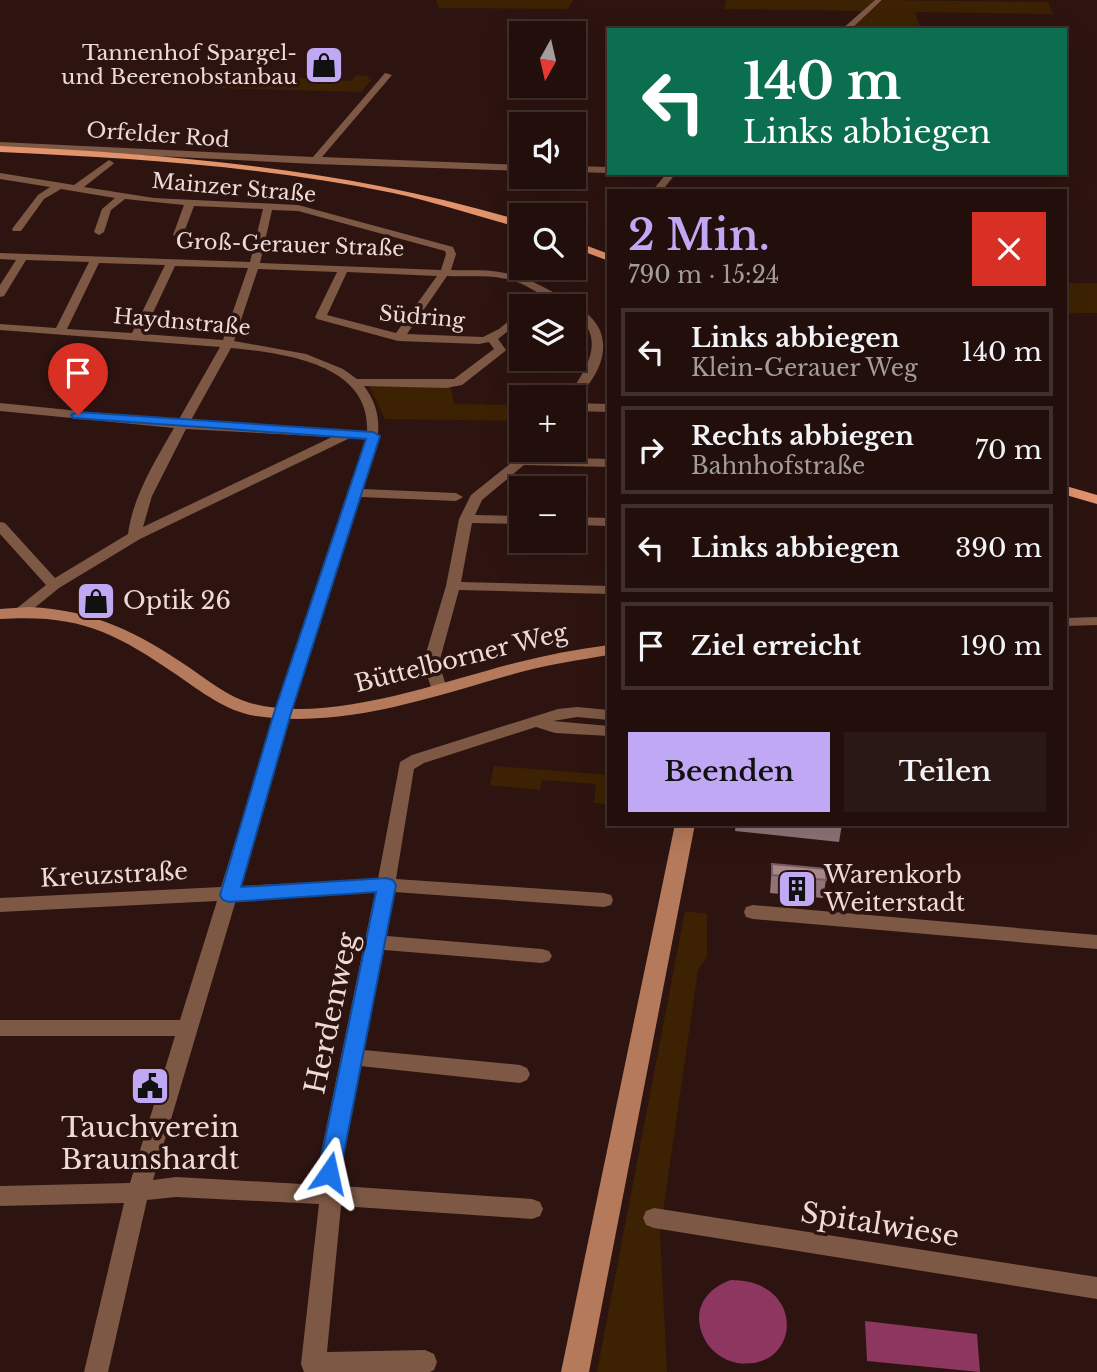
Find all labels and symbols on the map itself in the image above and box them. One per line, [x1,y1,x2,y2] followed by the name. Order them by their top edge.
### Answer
[509,21,586,98] north arrow
[61,40,297,90] place label: Tannenhof Spargel- und Beerenobstanbau
[303,44,345,86] shop icon: Tannenhof Spargel- und Beerenobstanbau
[86,117,230,153] street label: Orfelder Rod
[151,168,317,208] street label: Mainzer Straße
[175,228,405,262] street label: Groß-Gerauer Straße
[378,300,466,334] street label: Südring
[112,303,252,341] street label: Haydnstraße
[48,343,108,415] pin
[75,580,117,622] shop icon: Optik 26
[123,586,231,615] place label: Optik 26
[351,617,571,698] street label: Büttelborner Weg
[39,856,189,893] street label: Kreuzstraße
[823,860,965,917] place label: Warenkorb Weiterstadt
[776,868,818,910] building icon: Warenkorb Weiterstadt
[297,928,366,1097] street label: Herdenweg
[129,1065,171,1107] public building icon: Tauchverein Braunshardt
[61,1110,240,1177] place label: Tauchverein Braunshardt
[292,1136,366,1210] position arrow
[798,1195,962,1254] street label: Spitalwiese

